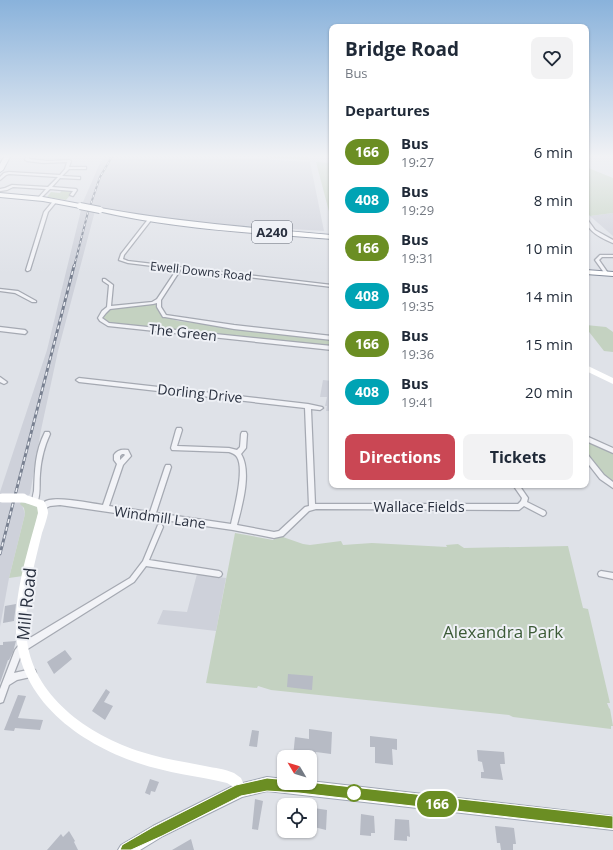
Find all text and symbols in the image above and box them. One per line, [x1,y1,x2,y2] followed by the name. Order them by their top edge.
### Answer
[345,36,459,62] text: Bridge Road
[531,37,573,79] button: heart
[345,64,368,82] text: Bus
[345,100,430,120] text: Departures
[401,133,428,153] text: Bus
[355,142,379,161] text: 166
[534,142,573,162] text: 6 min
[401,153,434,171] text: 19:27
[401,181,428,201] text: Bus
[355,190,379,209] text: 408
[534,190,573,210] text: 8 min
[401,201,434,219] text: 19:29
[252,221,292,243] road number: A240
[401,229,428,249] text: Bus
[355,238,379,257] text: 166
[525,238,573,258] text: 10 min
[401,249,434,267] text: 19:31
[149,257,253,285] street label: Ewell Downs Road
[401,277,428,297] text: Bus
[355,286,379,305] text: 408
[525,286,573,306] text: 14 min
[401,297,434,315] text: 19:35
[148,319,218,345] street label: The Green
[401,325,428,345] text: Bus
[355,334,379,353] text: 166
[525,334,573,354] text: 15 min
[401,345,434,363] text: 19:36
[401,373,428,393] text: Bus
[157,379,244,407] street label: Dorling Drive
[355,382,379,401] text: 408
[525,382,573,402] text: 20 min
[401,393,434,411] text: 19:41
[345,434,455,480] button: Directions
[463,434,573,480] button: Tickets
[373,497,465,516] street label: Wallace Fields
[113,501,207,533] street label: Windmill Lane
[11,566,41,642] street label: Mill Road
[443,620,563,643] park label: Alexandra Park
[277,750,317,790] north arrow
[277,750,317,838] map controls
[345,784,363,802] unlabelled marker
[414,791,460,817] line badge: 166
[425,794,449,813] text: 166
[277,798,317,838] button: locate

